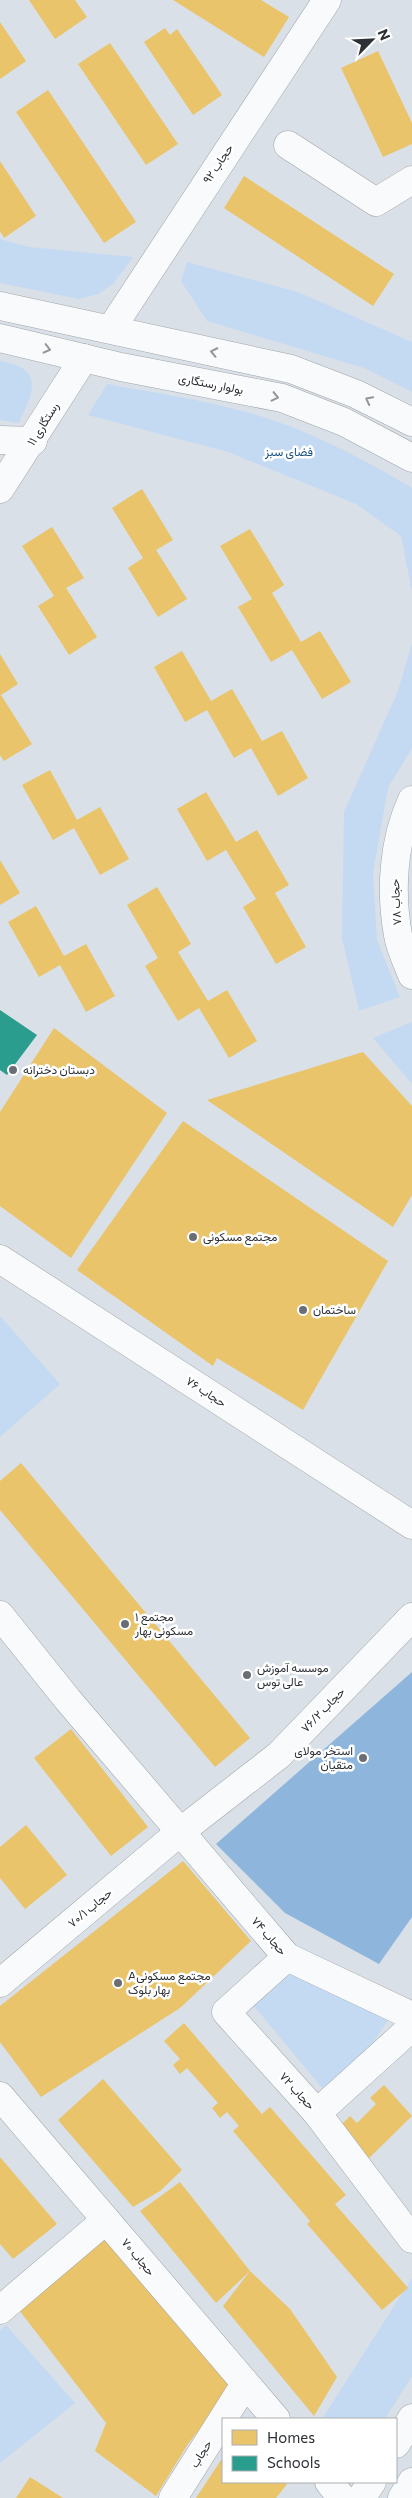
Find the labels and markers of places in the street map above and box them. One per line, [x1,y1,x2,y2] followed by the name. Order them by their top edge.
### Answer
[23,1062,95,1078] place label: دبستان دخترانه
[7,1064,19,1076] marker: دبستان دخترانه
[203,1229,277,1246] place label: مجتمع مسکونی
[187,1231,199,1243] marker: مجتمع مسکونی
[313,1302,356,1317] place label: ساختمان
[297,1304,309,1316] marker: ساختمان
[134,1609,193,1639] place label: ۱ مجتمع مسکونی بهار
[119,1618,131,1630] marker: ۱ مجتمع مسکونی بهار
[257,1660,329,1690] place label: موسسه آموزش عالی توس
[241,1669,253,1681] marker: موسسه آموزش عالی توس
[294,1743,353,1772] place label: استخر مولای متقیان
[357,1752,369,1764] marker: استخر مولای متقیان
[128,1968,211,1998] place label: Aمجتمع مسکونی بهار بلوک
[112,1977,124,1989] marker: Aمجتمع مسکونی بهار بلوک

